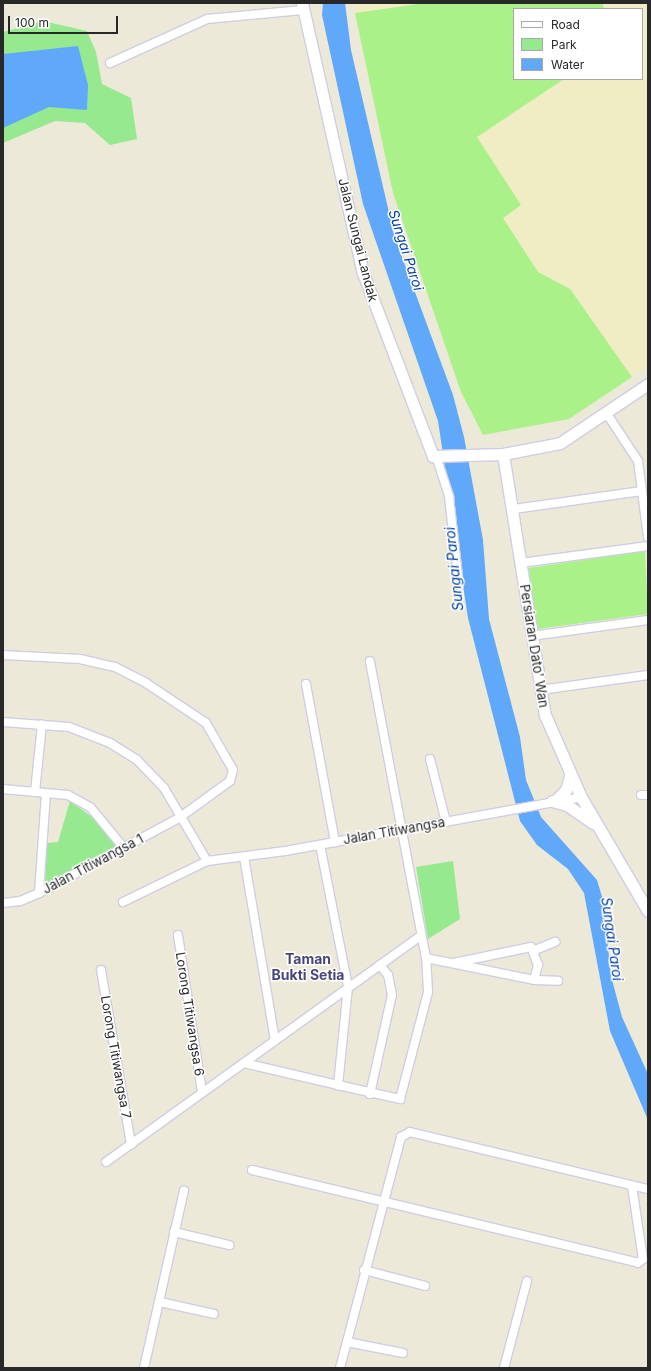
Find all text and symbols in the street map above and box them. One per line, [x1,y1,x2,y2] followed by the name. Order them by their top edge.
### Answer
[10,8,120,34] scale bar
[513,8,643,80] legend
[15,15,49,30] text: 100 m
[551,17,580,32] text: Road
[551,37,577,52] text: Park
[551,57,584,72] text: Water
[335,176,381,304] street label: Jalan Sungai Landak
[385,207,427,293] water label: Sungai Paroi
[441,526,467,612] water label: Sungai Paroi
[517,583,551,709] street label: Persiaran Dato' Wan
[342,814,446,848] street label: Jalan Titiwangsa
[40,831,146,897] street label: Jalan Titiwangsa 1
[598,896,626,982] water label: Sungai Paroi
[172,951,208,1077] street label: Lorong Titiwangsa 6
[272,951,344,984] district label: Taman Bukti Setia
[97,994,135,1120] street label: Lorong Titiwangsa 7

